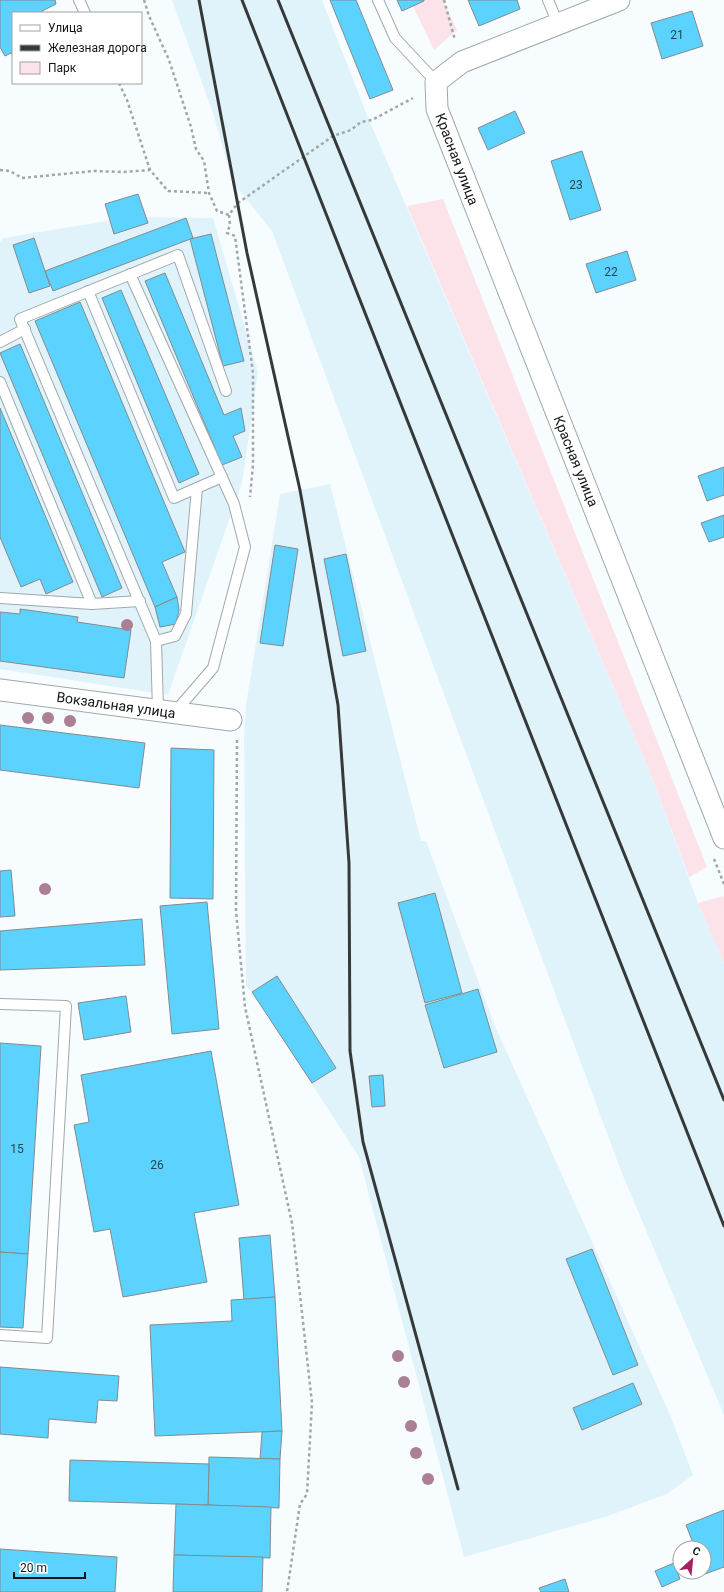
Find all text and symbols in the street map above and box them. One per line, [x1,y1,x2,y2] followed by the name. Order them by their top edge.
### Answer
[12,12,142,84] legend
[48,21,83,35] text: Улица
[670,28,684,42] house number: 21
[48,41,147,55] text: Железная дорога
[48,61,77,75] text: Парк
[432,111,482,207] street label: Красная улица
[569,178,583,192] house number: 23
[604,265,618,279] house number: 22
[550,413,602,509] street label: Красная улица
[55,689,177,721] street label: Вокзальная улица
[10,1142,24,1156] house number: 15
[150,1158,164,1172] house number: 26
[672,1540,712,1580] north arrow
[690,1544,702,1559] text: С
[14,1554,85,1580] scale bar
[20,1561,47,1575] text: 20 m

